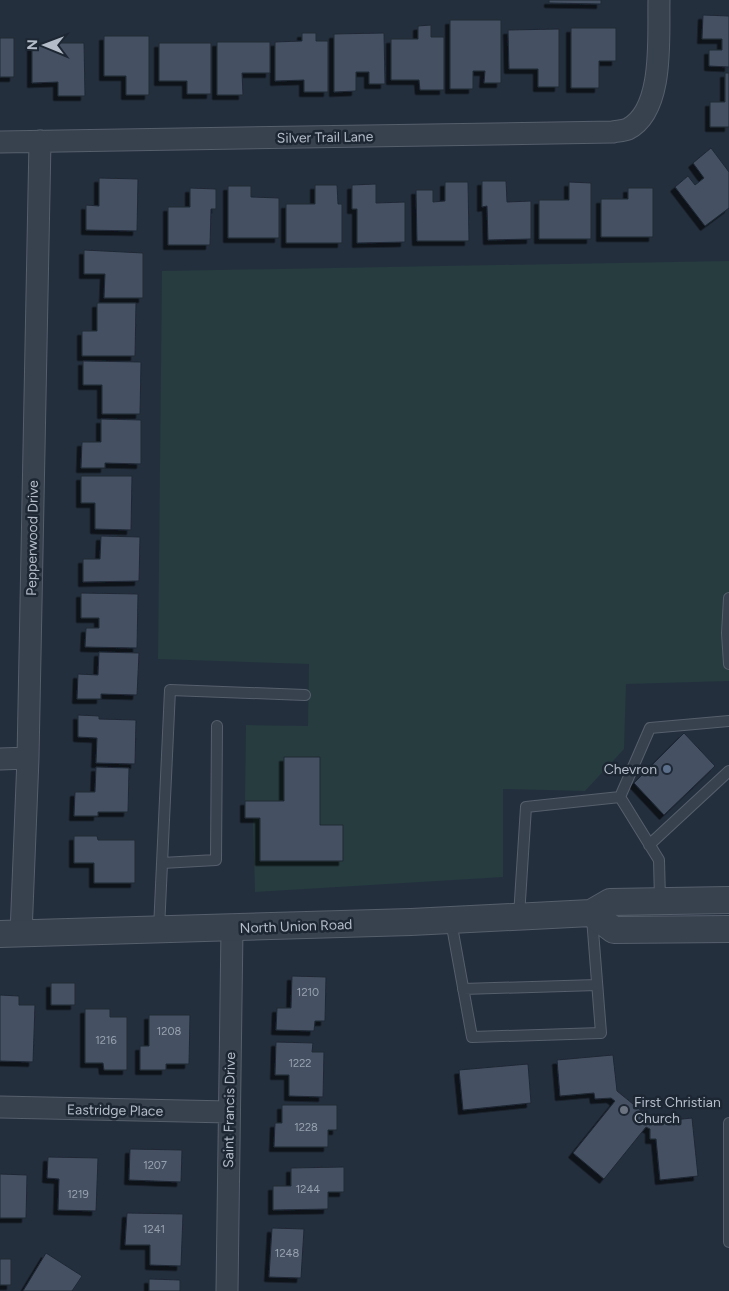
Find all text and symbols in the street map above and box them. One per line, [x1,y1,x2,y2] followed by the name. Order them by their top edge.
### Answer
[20,20,70,70] north arrow
[24,39,41,50] text: N
[277,128,374,147] street label: Silver Trail Lane
[23,480,42,596] street label: Pepperwood Drive
[604,761,657,778] place label: Chevron
[661,763,673,775] marker: Chevron
[239,916,353,937] street label: North Union Road
[297,986,319,999] house number: 1210
[157,1025,181,1038] house number: 1208
[95,1034,117,1047] house number: 1216
[220,1052,239,1168] street label: Saint Francis Drive
[289,1057,312,1070] house number: 1222
[634,1094,721,1127] place label: First Christian Church
[67,1101,164,1120] street label: Eastridge Place
[618,1104,630,1116] marker: First Christian Church
[294,1121,318,1134] house number: 1228
[143,1159,167,1172] house number: 1207
[296,1183,320,1196] house number: 1244
[67,1188,89,1201] house number: 1219
[143,1223,165,1236] house number: 1241
[275,1247,299,1260] house number: 1248

